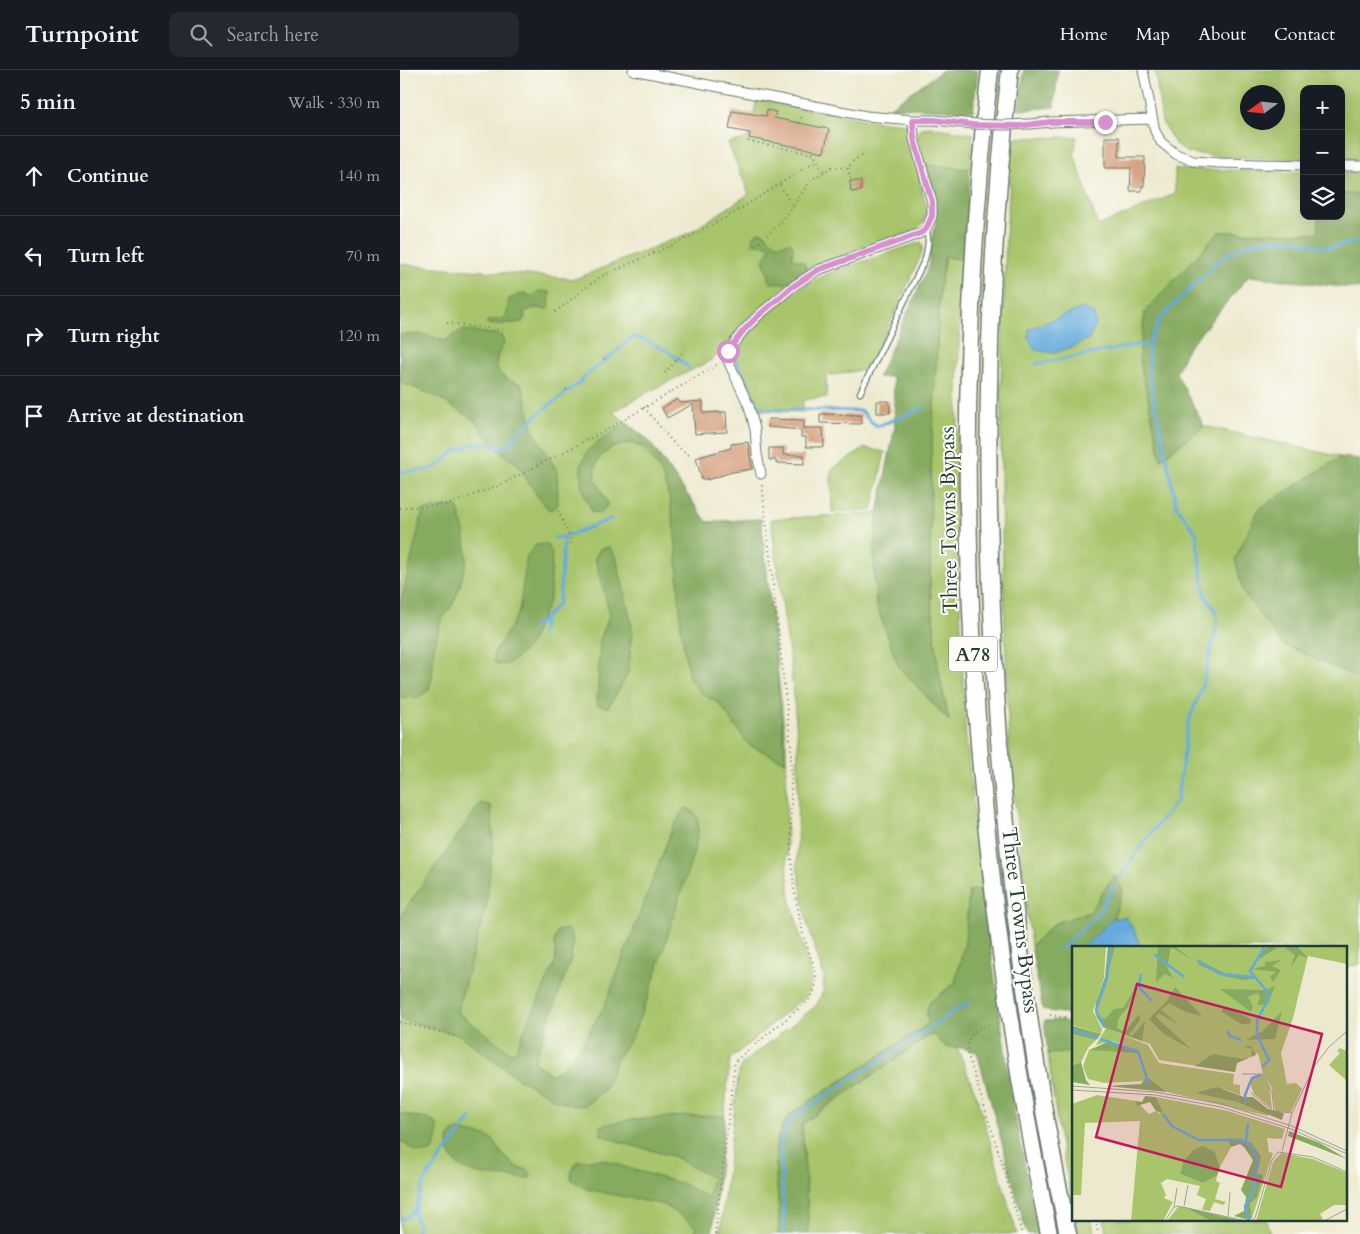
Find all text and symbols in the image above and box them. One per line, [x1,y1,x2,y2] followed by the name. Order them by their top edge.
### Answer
[169,12,519,57] search box
[25,18,139,51] text: Turnpoint
[187,21,215,49] icon: search
[227,22,319,48] text: Search here
[1060,22,1108,47] text: Home
[1136,22,1170,47] text: Map
[1198,22,1246,47] text: About
[1274,22,1335,47] text: Contact
[1240,85,1285,130] north arrow
[1300,85,1345,220] map controls
[1300,85,1345,130] button: +
[20,88,76,117] text: 5 min
[288,92,380,114] text: Walk · 330 m
[1094,111,1117,134] route end
[1300,130,1345,175] button: −
[20,162,48,190] icon: ahead
[67,163,149,189] text: Continue
[338,165,380,187] text: 140 m
[1300,175,1345,220] button: layers
[20,242,48,270] icon: left
[67,243,144,269] text: Turn left
[346,245,380,267] text: 70 m
[20,322,48,350] icon: right
[67,323,159,349] text: Turn right
[338,325,380,347] text: 120 m
[717,340,740,363] route start
[20,402,48,430] icon: arrive
[67,403,244,429] text: Arrive at destination
[933,426,965,614] street label: Three Towns Bypass
[949,636,997,672] road number: A78
[994,825,1046,1015] street label: Three Towns Bypass
[1072,946,1348,1222] inset map

